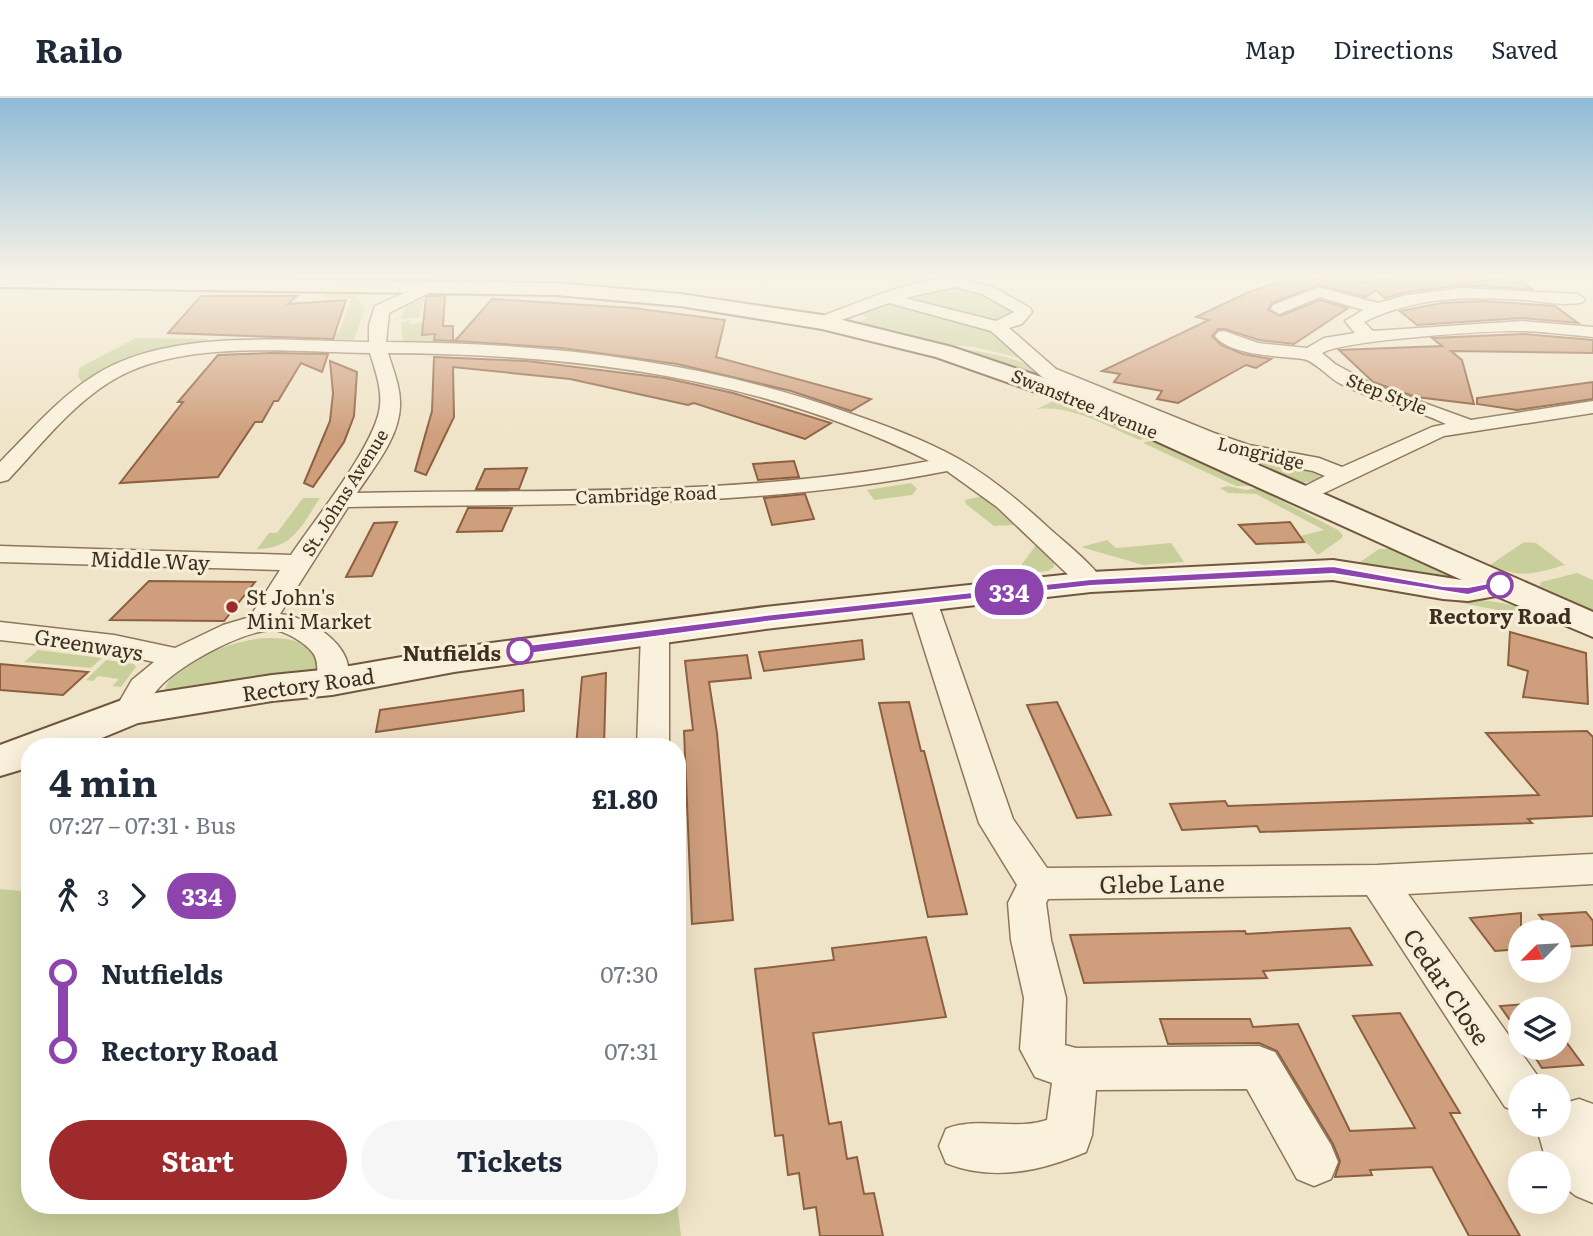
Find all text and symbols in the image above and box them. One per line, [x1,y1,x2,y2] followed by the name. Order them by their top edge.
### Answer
[35,24,123,73] text: Railo
[1244,31,1295,66] text: Map
[1333,31,1453,66] text: Directions
[1491,31,1558,66] text: Saved
[1008,361,1162,445] street label: Swanstree Avenue
[1343,365,1431,421] street label: Step Style
[294,423,394,561] street label: St. Johns Avenue
[1215,429,1307,475] street label: Longridge
[575,478,717,510] street label: Cambridge Road
[89,541,211,577] street label: Middle Way
[969,569,1049,615] line badge: 334
[1487,572,1513,598] marker: Rectory Road
[989,574,1029,609] text: 334
[246,580,372,635] place label: St John's Mini Market
[224,599,240,615] marker: St John's Mini Market
[1428,599,1572,630] place label: Rectory Road
[33,619,145,667] street label: Greenways
[402,636,501,667] place label: Nutfields
[507,638,533,664] marker: Nutfields
[240,658,376,708] street label: Rectory Road
[49,752,158,809] text: 4 min
[592,778,658,817] text: £1.80
[49,807,235,841] text: 07:27 – 07:31 · Bus
[1099,863,1225,901] street label: Glebe Lane
[49,877,87,915] icon: walk
[119,877,157,915] icon: forward
[181,878,222,913] text: 334
[97,879,109,913] text: 3
[1508,920,1572,984] north arrow
[1508,920,1571,1214] map controls
[1396,921,1500,1051] street label: Cedar Close
[101,953,223,992] text: Nutfields
[600,956,658,990] text: 07:30
[1508,997,1571,1060] button: layers
[101,1030,278,1069] text: Rectory Road
[604,1033,658,1067] text: 07:31
[1508,1074,1571,1137] button: +
[49,1120,347,1200] button: Start
[361,1120,658,1200] button: Tickets
[1508,1151,1571,1214] button: −

